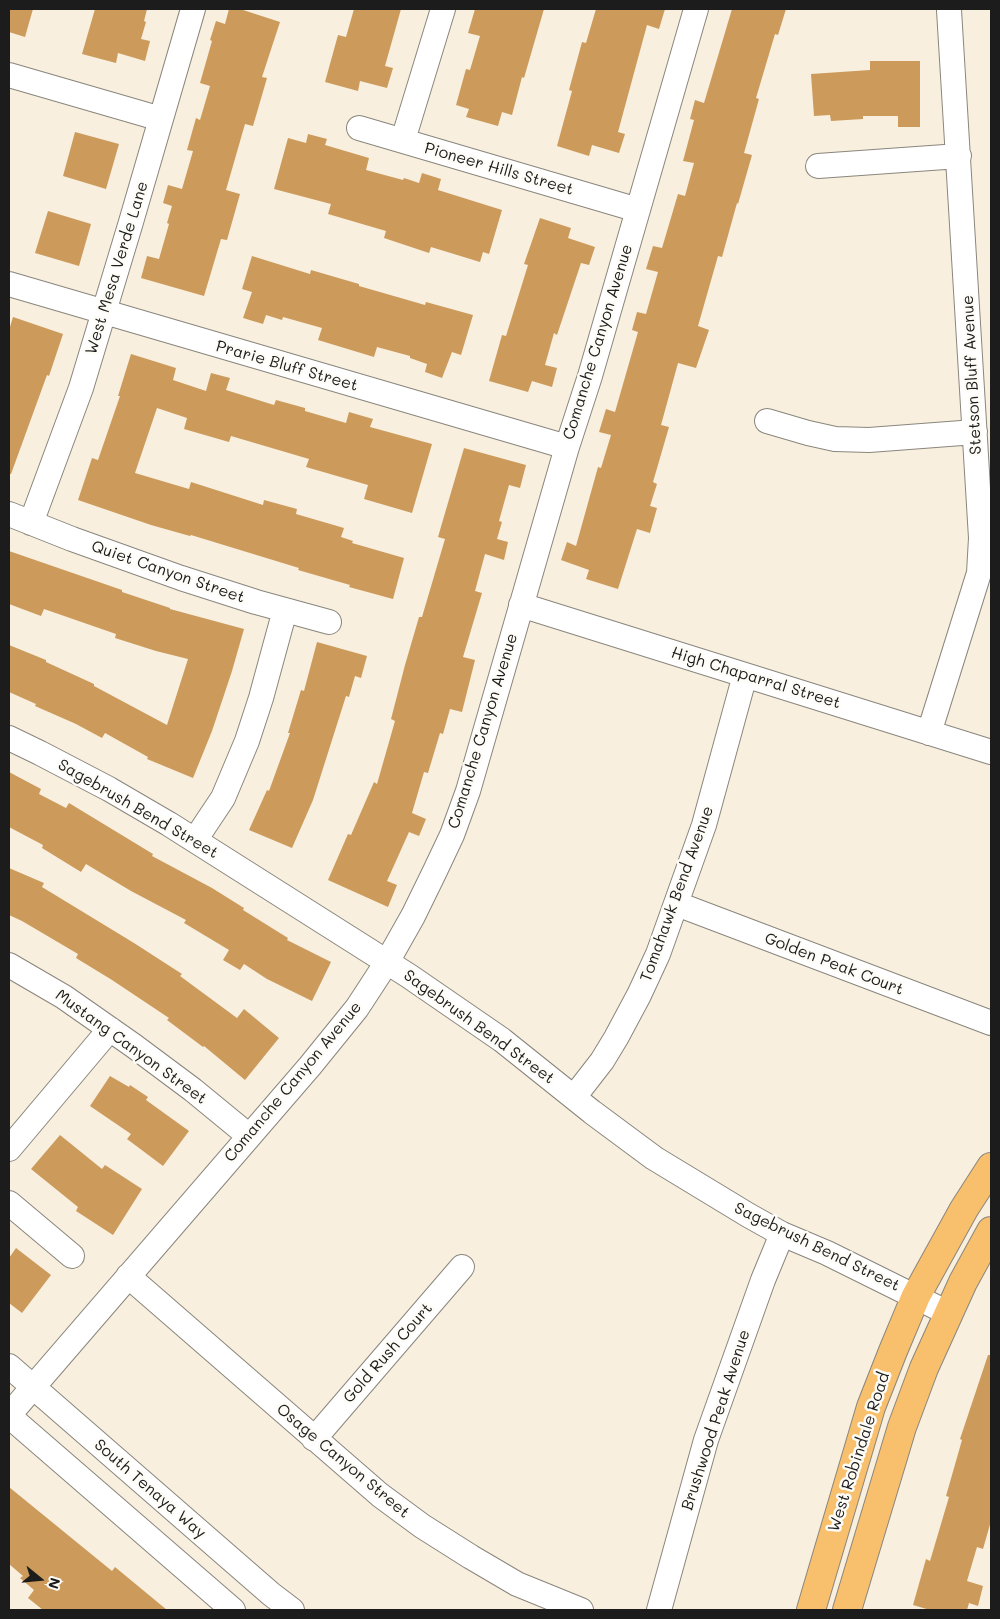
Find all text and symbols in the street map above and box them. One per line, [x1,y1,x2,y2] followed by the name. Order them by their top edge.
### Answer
[422,139,576,199] street label: Pioneer Hills Street
[82,179,152,357] street label: West Mesa Verde Lane
[559,242,637,442] street label: Comanche Canyon Avenue
[958,295,986,455] street label: Stetson Bluff Avenue
[214,337,360,395] street label: Prarie Bluff Street
[89,537,247,607] street label: Quiet Canyon Street
[444,631,522,831] street label: Comanche Canyon Avenue
[669,643,843,713] street label: High Chaparral Street
[54,755,222,863] street label: Sagebrush Bend Street
[636,804,718,984] street label: Tomahawk Bend Avenue
[762,929,906,999] street label: Golden Peak Court
[400,966,558,1088] street label: Sagebrush Bend Street
[52,986,210,1108] street label: Mustang Canyon Street
[220,998,366,1166] street label: Comanche Canyon Avenue
[731,1198,903,1296] street label: Sagebrush Bend Street
[339,1299,437,1407] street label: Gold Rush Court
[678,1327,754,1513] street label: Brushwood Peak Avenue
[824,1370,894,1534] street label: West Robindale Road
[273,1400,413,1522] street label: Osage Canyon Street
[90,1435,210,1543] street label: South Tenaya Way
[15,1554,65,1604] north arrow
[44,1576,65,1591] text: N

